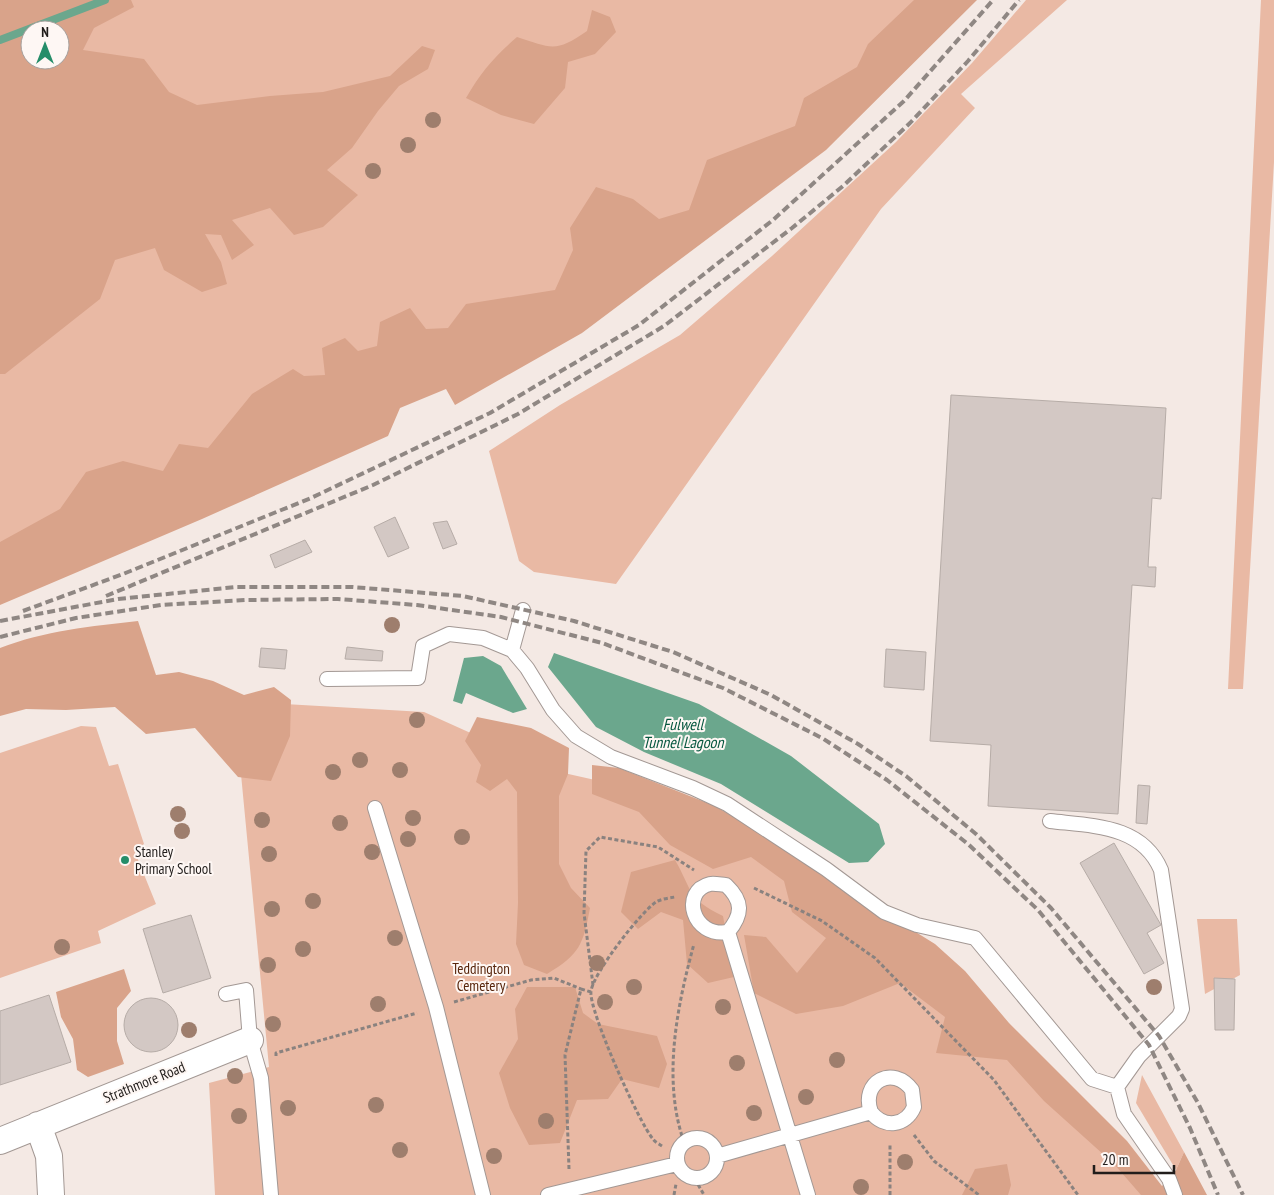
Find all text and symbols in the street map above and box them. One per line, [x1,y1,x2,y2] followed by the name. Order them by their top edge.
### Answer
[20,20,70,70] north arrow
[41,23,49,41] text: N
[642,714,725,752] water label: Fulwell Tunnel Lagoon
[135,842,212,878] place label: Stanley Primary School
[119,854,131,866] marker: Stanley Primary School
[452,959,510,995] park label: Teddington Cemetery
[100,1057,188,1107] street label: Strathmore Road
[1094,1142,1174,1174] scale bar
[1102,1150,1128,1169] text: 20 m

